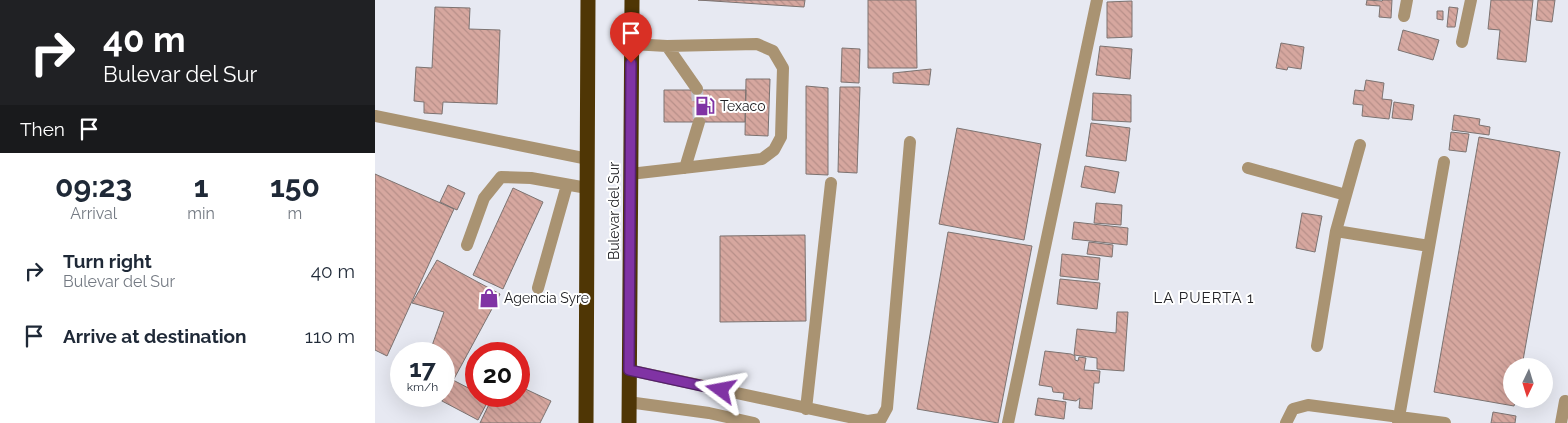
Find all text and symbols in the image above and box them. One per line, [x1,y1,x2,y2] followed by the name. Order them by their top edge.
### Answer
[610,12,652,63] pin
[103,19,185,60] text: 40 m
[617,19,645,47] icon: arrive
[20,20,85,85] icon: right
[103,61,257,87] text: Bulevar del Sur
[694,95,716,117] fuel station icon: Texaco
[720,98,765,114] place label: Texaco
[75,115,103,143] icon: arrive
[20,118,65,140] text: Then
[606,162,622,260] street label: Bulevar del Sur
[55,169,132,204] text: 09:23
[194,169,209,204] text: 1
[270,169,320,204] text: 150
[70,204,117,223] text: Arrival
[187,204,215,223] text: min
[288,204,302,223] text: m
[63,250,152,272] text: Turn right
[20,257,48,285] icon: right
[311,260,355,282] text: 40 m
[63,272,175,291] text: Bulevar del Sur
[478,287,500,309] shop icon: Agencia Syre
[1154,289,1254,307] district label: LA PUERTA 1
[504,290,589,306] place label: Agencia Syre
[20,322,48,350] icon: arrive
[63,325,247,347] text: Arrive at destination
[305,325,355,347] text: 110 m
[465,342,530,407] speed limit sign: 20
[409,353,436,383] text: 17
[1503,358,1553,408] north arrow
[1503,358,1553,408] map controls
[694,363,746,415] position arrow
[407,380,438,394] text: km/h

